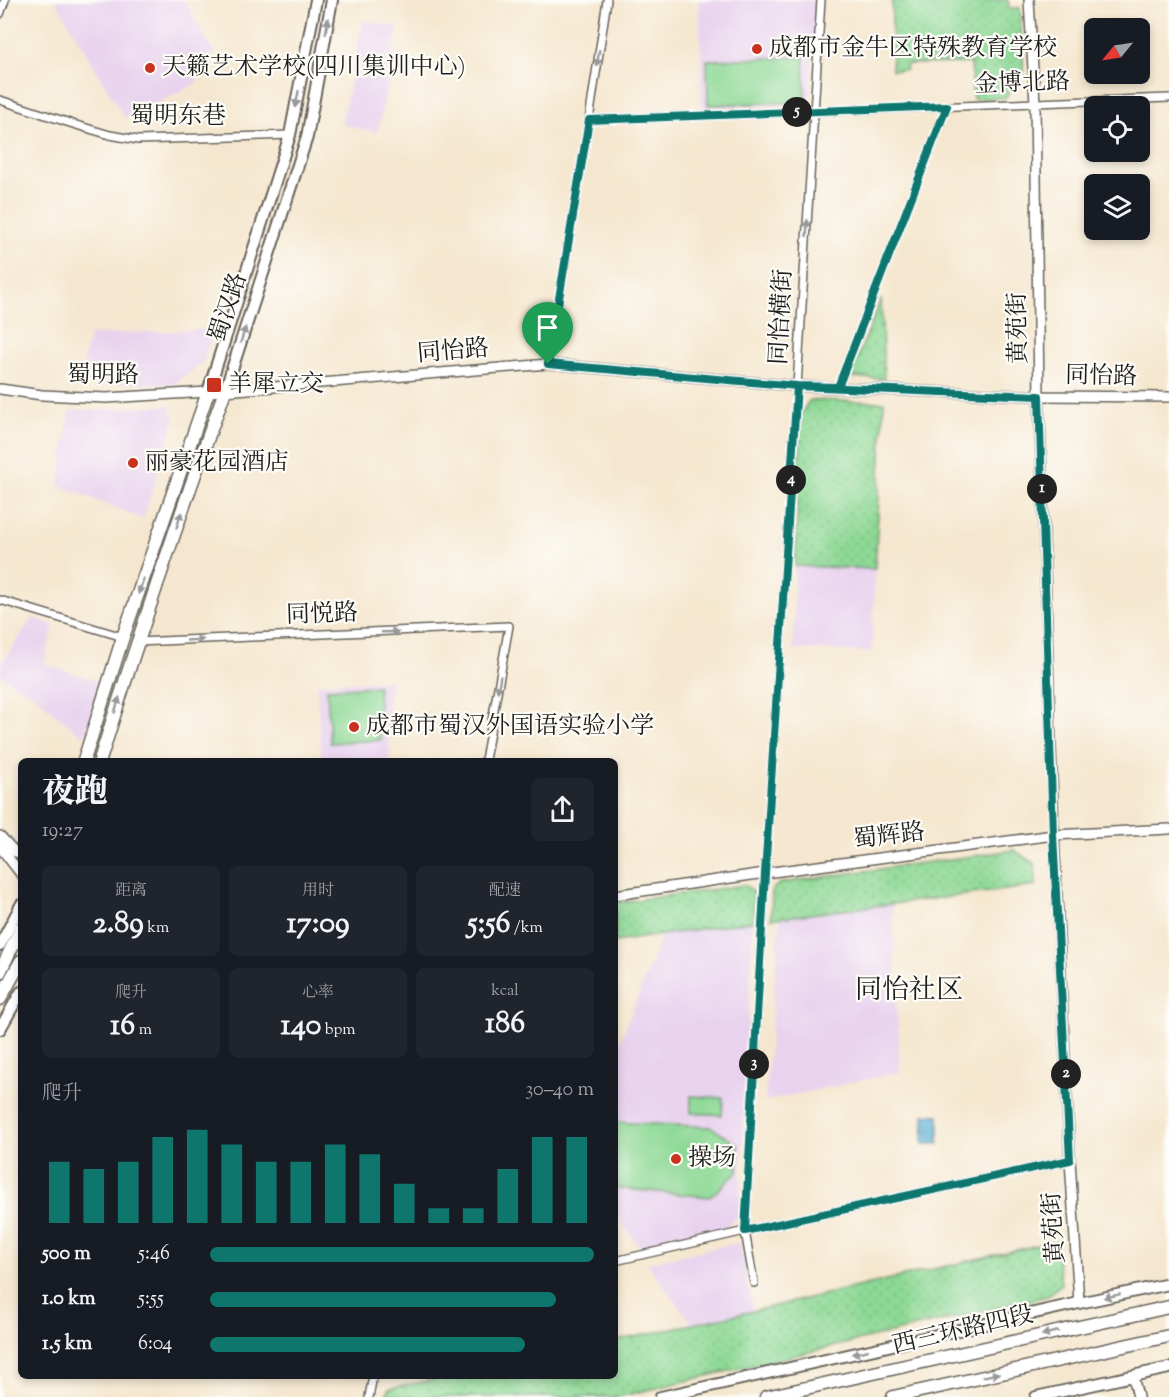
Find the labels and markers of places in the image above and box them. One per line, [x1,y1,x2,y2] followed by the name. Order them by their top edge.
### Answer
[769,32,1057,66] place label: 成都市金牛区特殊教育学校
[750,42,764,56] marker: 成都市金牛区特殊教育学校
[162,51,466,85] place label: 天籁艺术学校(四川集训中心)
[143,61,157,75] marker: 天籁艺术学校(四川集训中心)
[782,97,812,127] pin: 5
[522,302,573,364] pin
[228,368,324,402] place label: 羊犀立交
[205,376,223,394] marker: 羊犀立交
[145,446,289,480] place label: 丽豪花园酒店
[126,456,140,470] marker: 丽豪花园酒店
[776,465,806,495] pin: 4
[1027,474,1057,504] pin: 1
[366,710,654,744] place label: 成都市蜀汉外国语实验小学
[347,720,361,734] marker: 成都市蜀汉外国语实验小学
[739,1049,769,1079] pin: 3
[1051,1059,1081,1089] pin: 2
[688,1142,736,1176] place label: 操场
[669,1152,683,1166] marker: 操场

